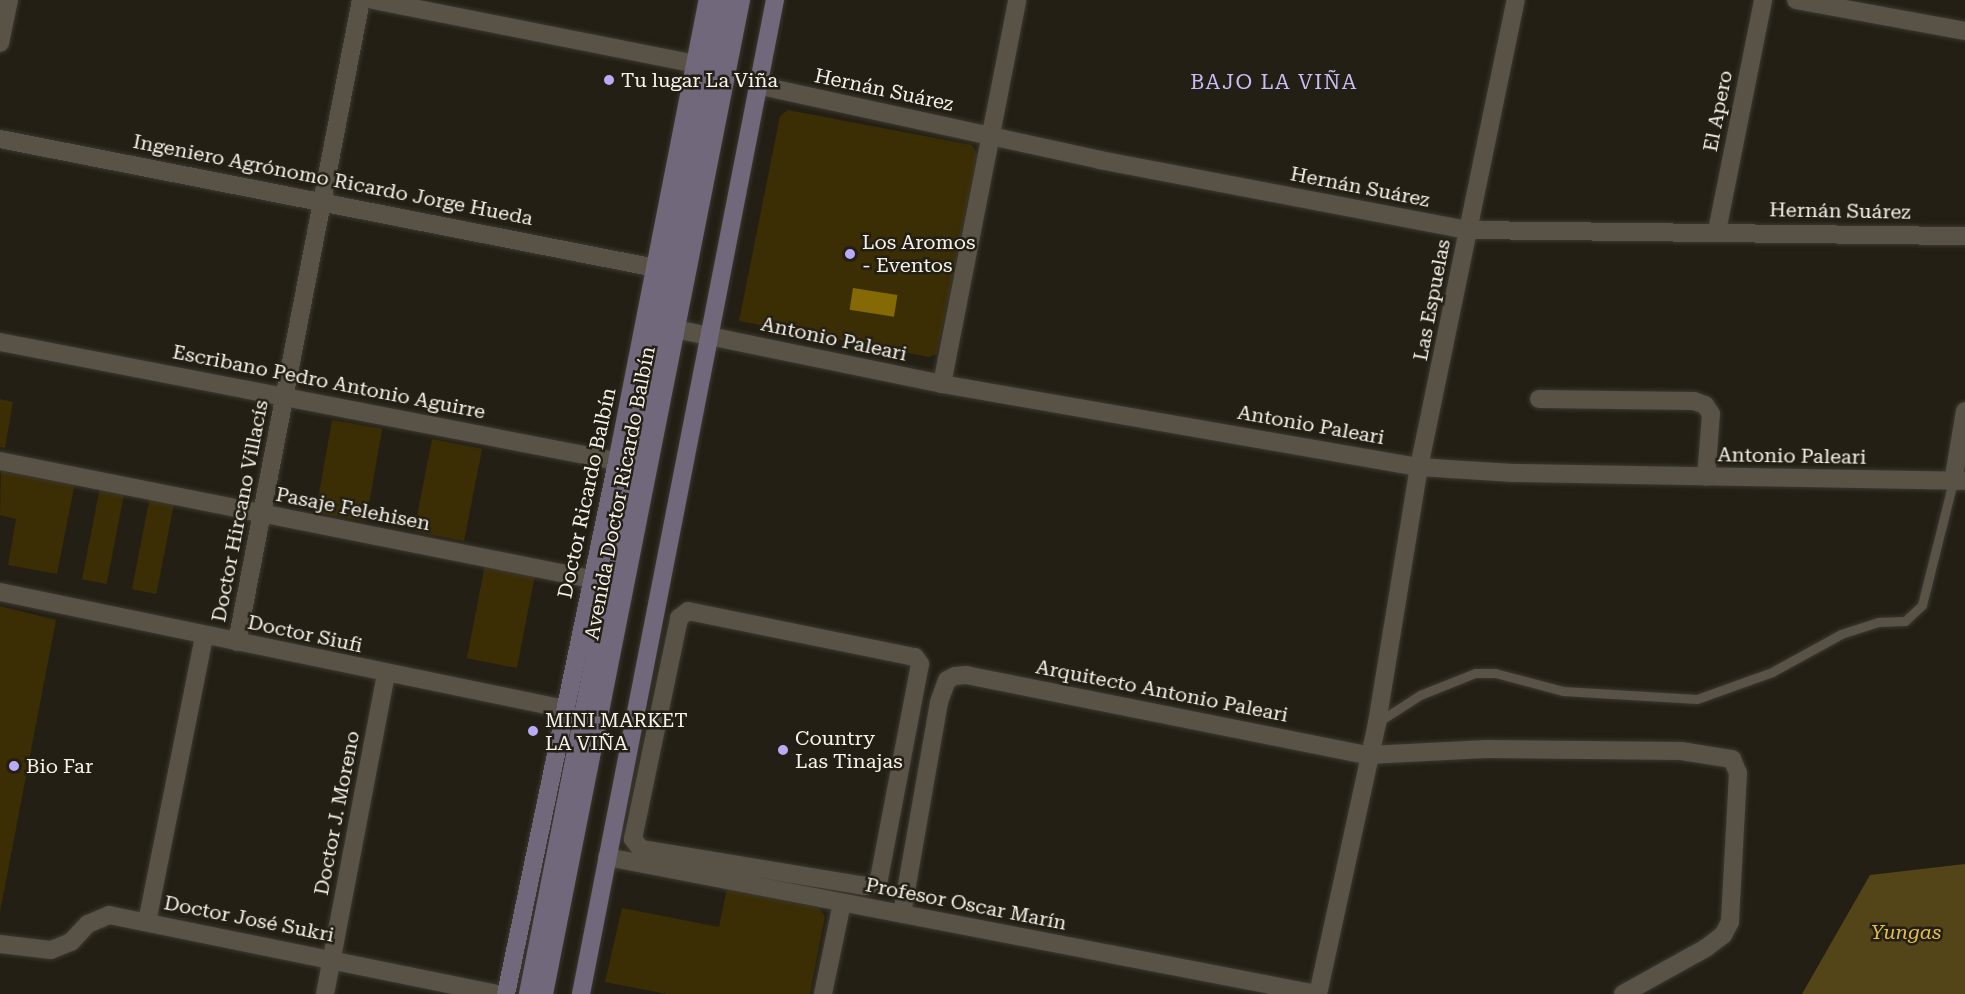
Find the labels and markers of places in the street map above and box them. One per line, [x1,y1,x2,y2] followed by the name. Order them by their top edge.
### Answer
[621,68,778,92] place label: Tu lugar La Viña
[602,73,616,87] marker: Tu lugar La Viña
[862,231,976,278] place label: Los Aromos - Eventos
[843,247,857,261] marker: Los Aromos - Eventos
[545,708,688,755] place label: MINI MARKET LA VIÑA
[526,724,540,738] marker: MINI MARKET LA VIÑA
[795,726,903,773] place label: Country Las Tinajas
[776,743,790,757] marker: Country Las Tinajas
[26,754,93,778] place label: Bio Far
[7,759,21,773] marker: Bio Far

